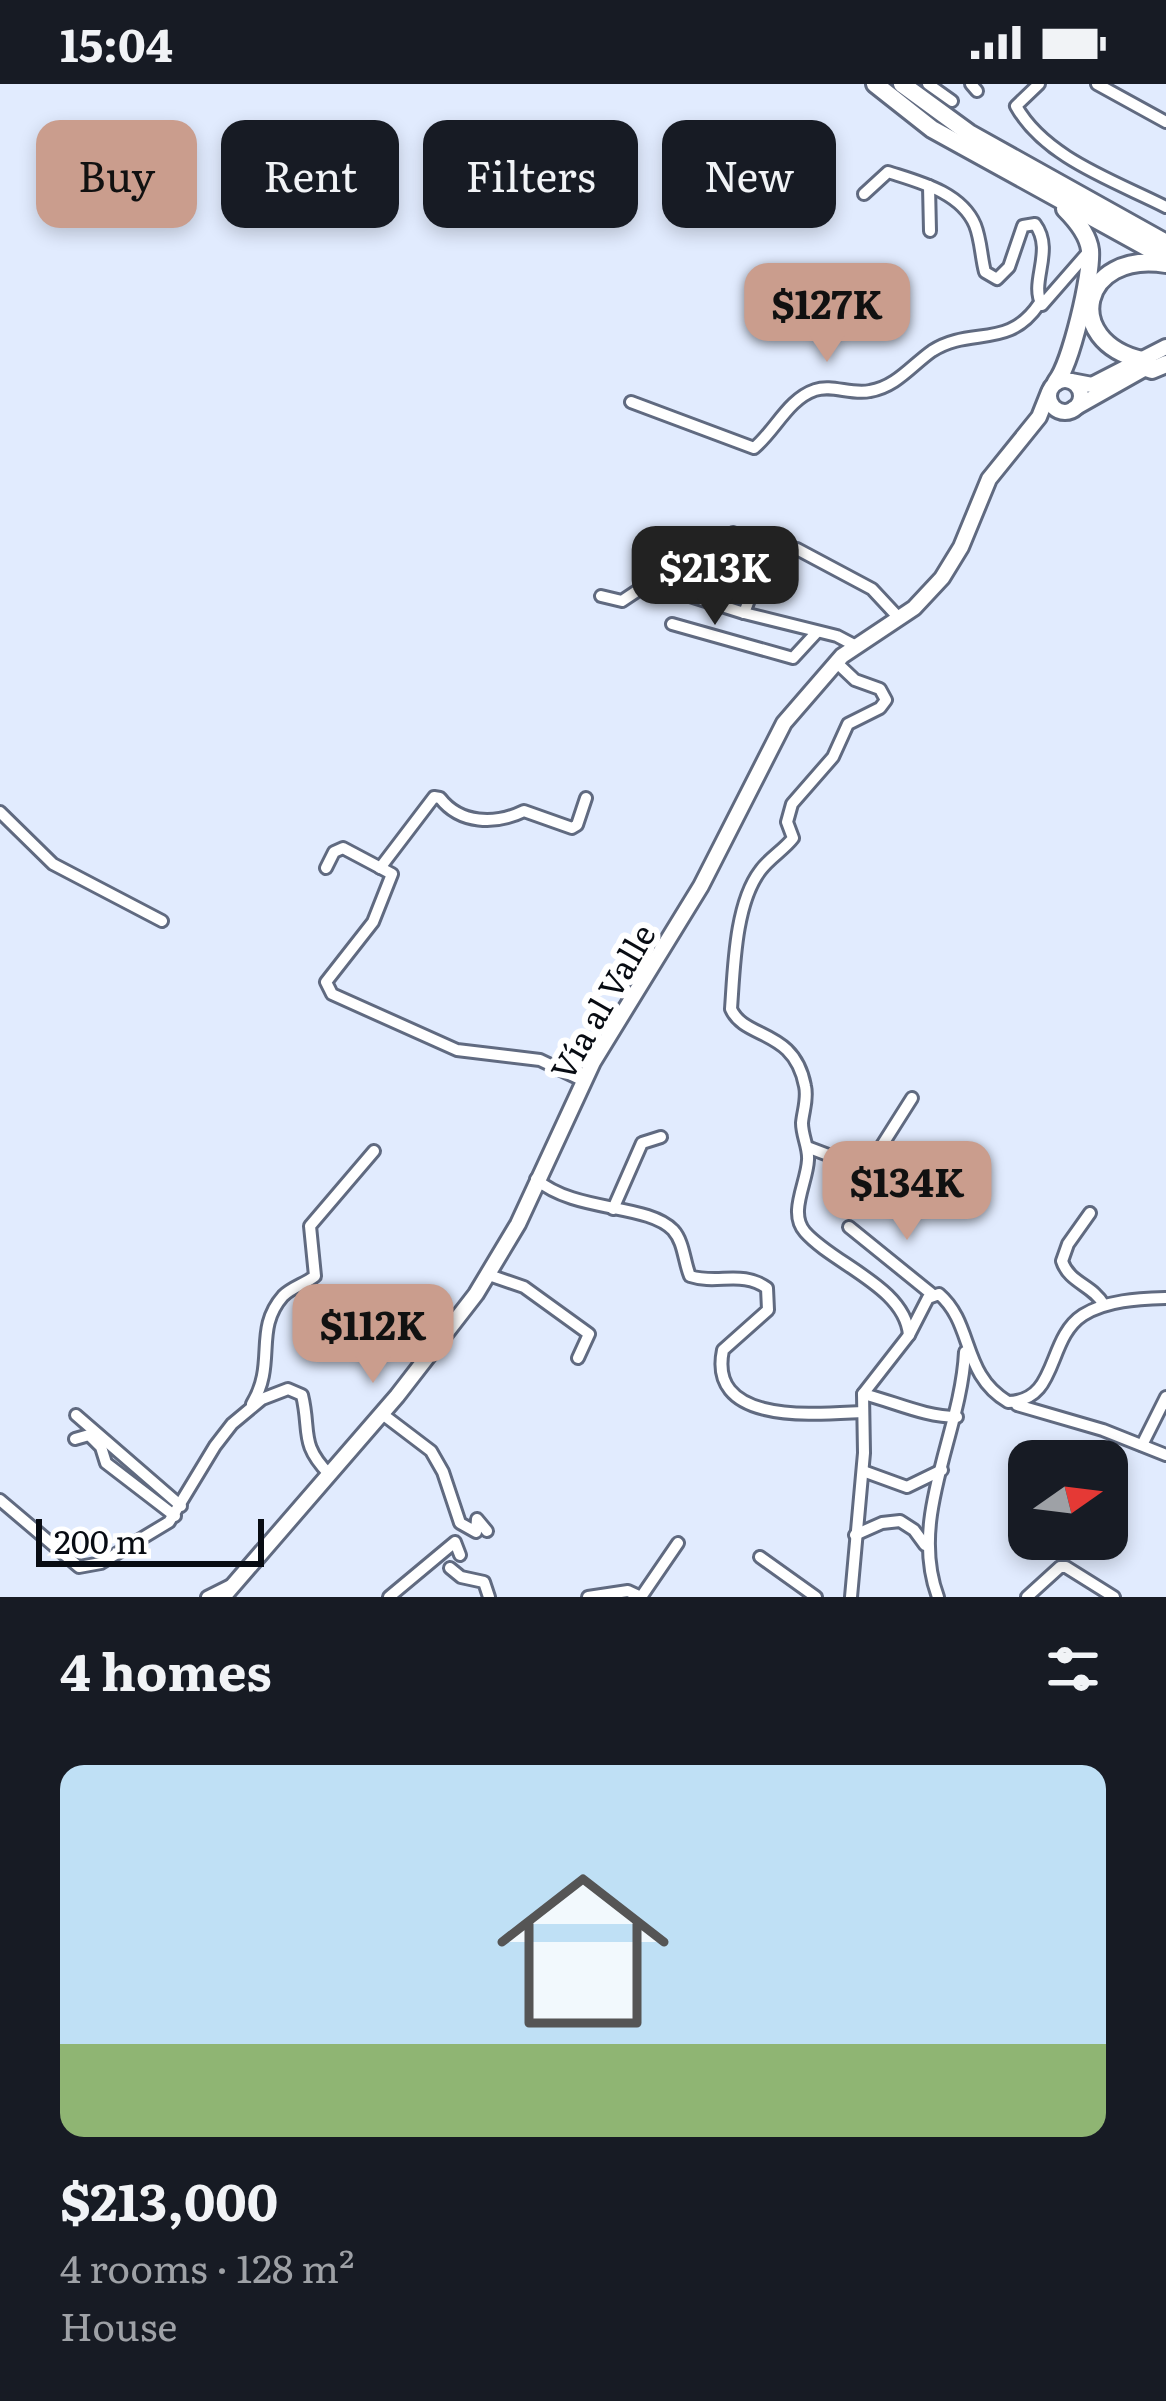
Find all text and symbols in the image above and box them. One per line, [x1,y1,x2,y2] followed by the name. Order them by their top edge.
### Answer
[60,9,173,76] text: 15:04
[36,120,197,228] chip: Buy
[221,120,399,228] chip: Rent
[423,120,638,228] chip: Filters
[662,120,836,228] chip: New
[743,263,911,365] pin: $127K
[771,273,883,331] text: $127K
[631,526,799,628] pin: $213K
[659,536,771,594] text: $213K
[536,914,666,1088] street label: Vía al Valle
[823,1141,991,1243] pin: $134K
[849,1151,965,1209] text: $134K
[289,1284,457,1386] pin: $112K
[319,1294,427,1352] text: $112K
[1008,1440,1128,1560] north arrow
[1008,1440,1128,1560] map controls
[36,1513,264,1566] scale bar
[54,1515,148,1564] text: 200 m
[60,1631,272,1707] text: 4 homes
[1040,1636,1106,1702] icon: filters
[475,1843,691,2059] icon: home
[60,2161,278,2237] text: $213,000
[60,2237,355,2295] text: 4 rooms · 128 m²
[60,2295,178,2353] text: House

